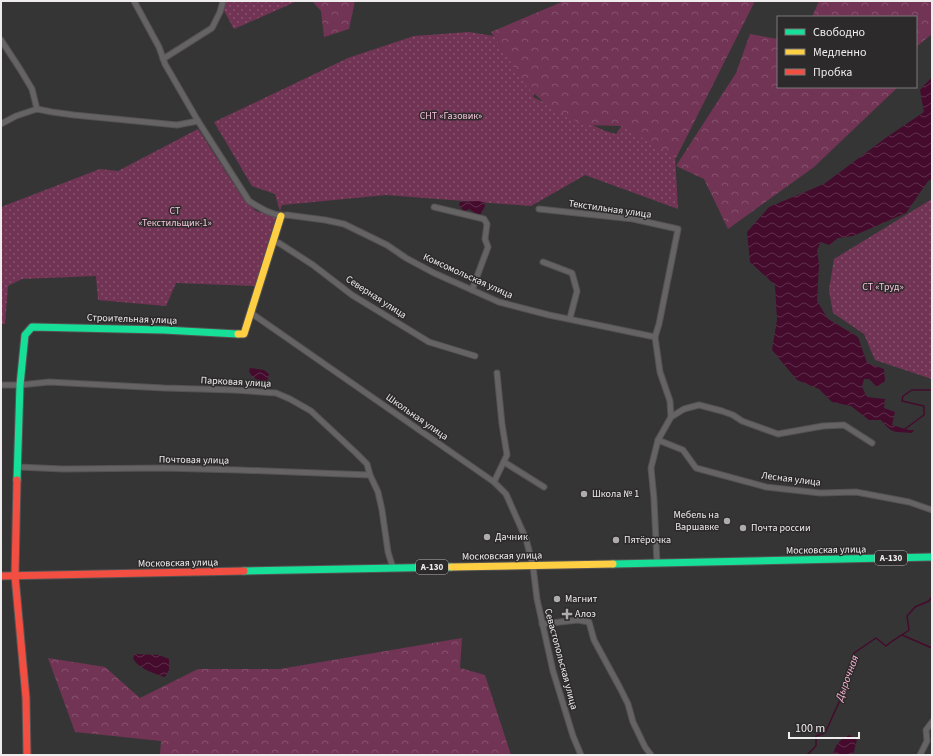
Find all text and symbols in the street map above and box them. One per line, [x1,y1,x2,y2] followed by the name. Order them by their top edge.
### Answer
[777,16,917,88] legend
[813,24,865,41] text: Свободно
[813,44,867,61] text: Медленно
[813,64,852,81] text: Пробка
[420,109,482,123] park label: СНТ «Газовик»
[568,196,652,222] street label: Текстильная улица
[138,204,212,230] park label: СТ «Текстильщик-1»
[421,250,515,302] street label: Комсомольская улица
[343,272,409,322] street label: Северная улица
[862,280,904,294] park label: СТ «Труд»
[87,310,177,328] street label: Строительная улица
[200,373,272,391] street label: Парковая улица
[383,390,451,444] street label: Школьная улица
[159,452,229,468] street label: Почтовая улица
[760,468,822,490] street label: Лесная улица
[592,487,639,501] place label: Школа № 1
[579,489,589,499] marker: Школа № 1
[673,508,719,534] place label: Мебель на Варшавке
[722,516,732,526] marker: Мебель на Варшавке
[751,521,811,535] place label: Почта россии
[738,523,748,533] marker: Почта россии
[495,530,528,544] place label: Дачник
[482,532,492,542] marker: Дачник
[624,533,671,547] place label: Пятёрочка
[611,535,621,545] marker: Пятёрочка
[786,542,866,558] street label: Московская улица
[462,548,542,564] street label: Московская улица
[875,551,907,565] road number: А-130
[138,555,218,571] street label: Московская улица
[416,560,448,574] road number: А-130
[565,592,598,606] place label: Магнит
[552,594,562,604] marker: Магнит
[541,607,581,711] street label: Севастопольская улица
[575,607,596,621] place label: Алоэ
[562,609,572,619] marker: Алоэ
[831,653,862,704] water label: Дырочная
[789,714,859,740] scale bar
[795,720,825,737] text: 100 m

